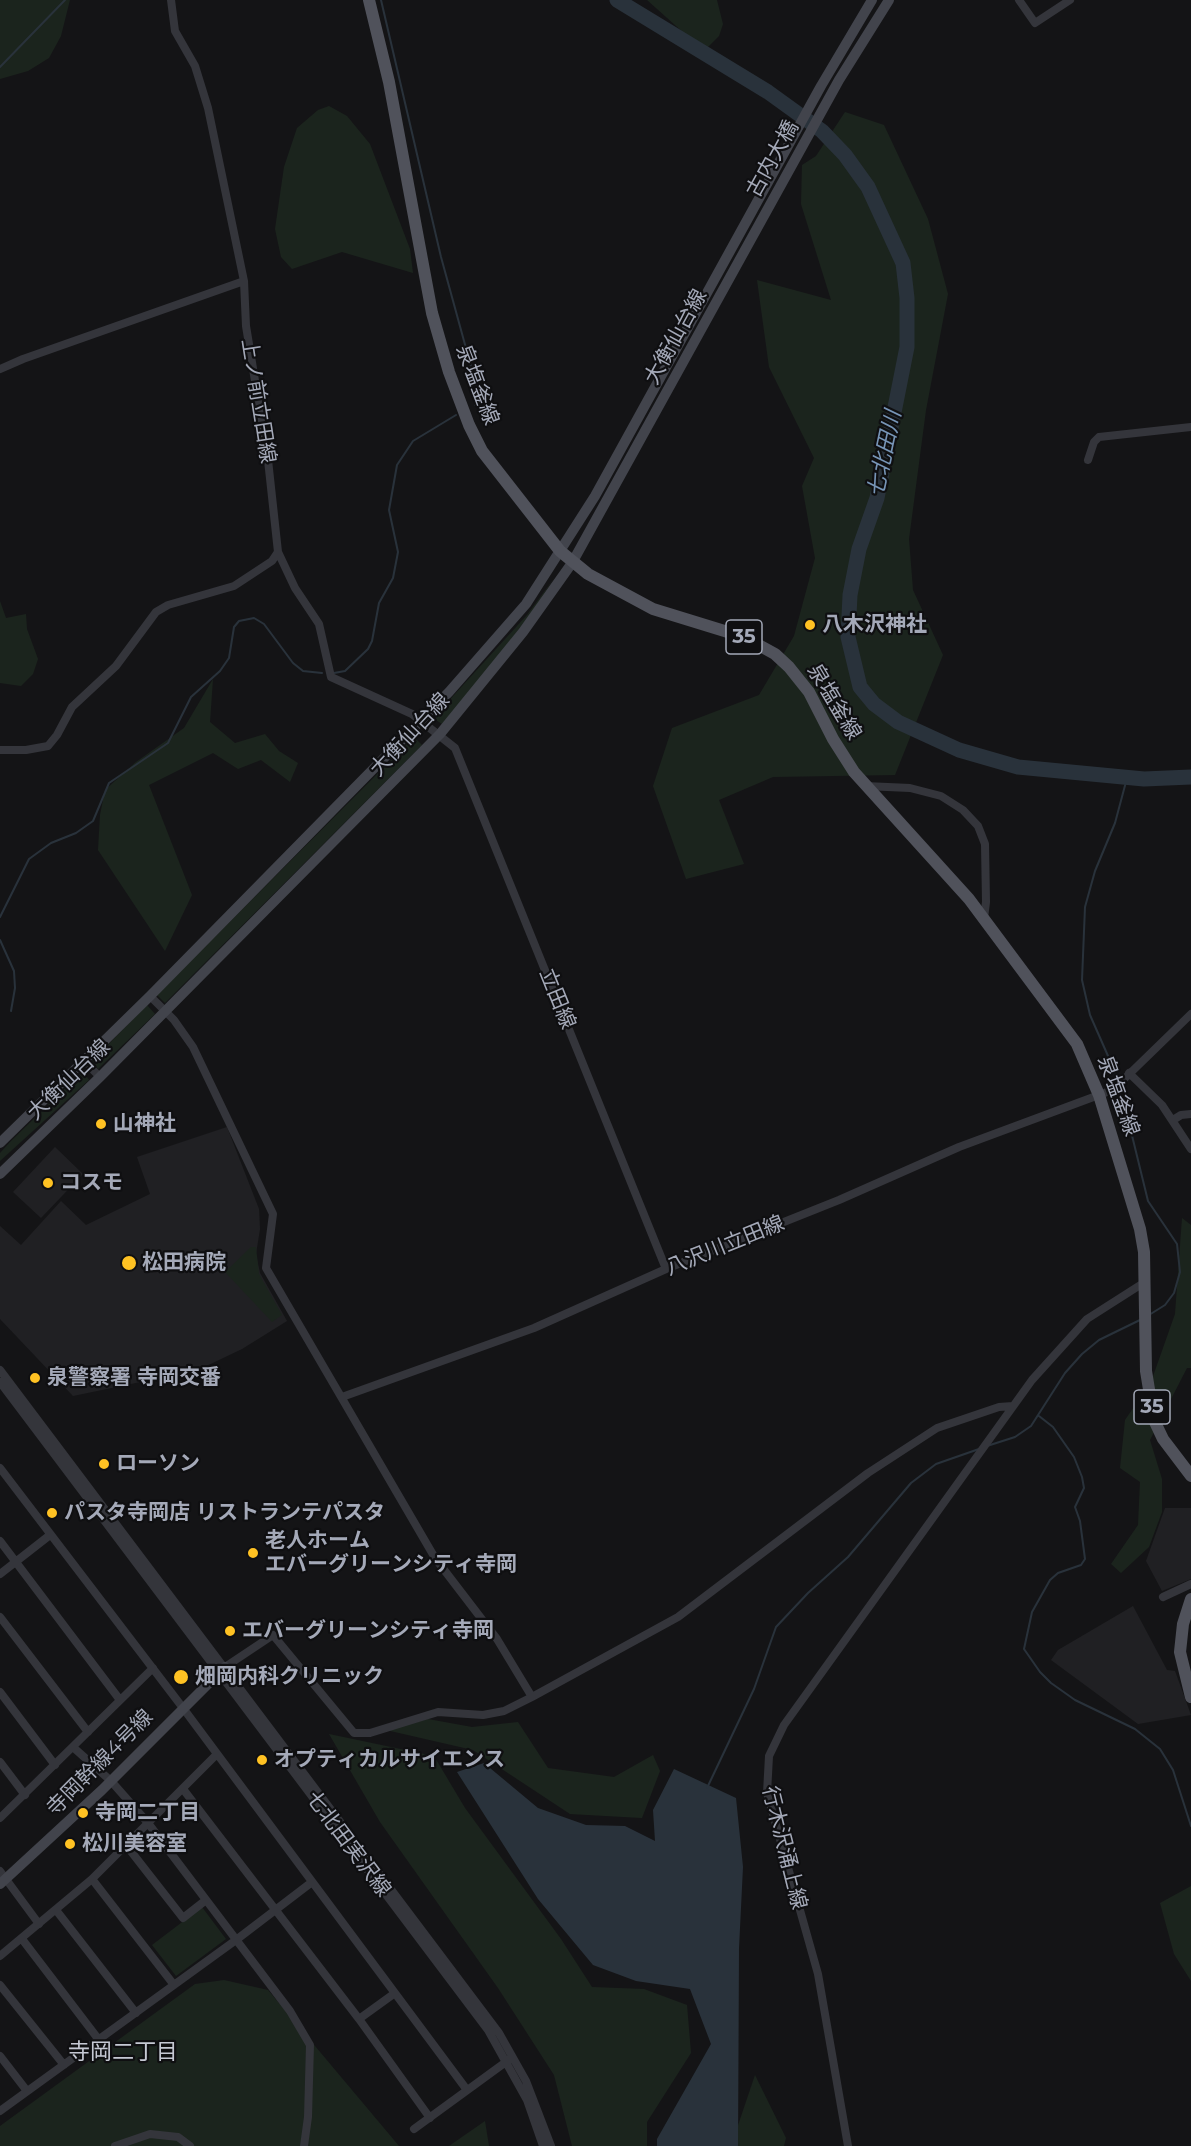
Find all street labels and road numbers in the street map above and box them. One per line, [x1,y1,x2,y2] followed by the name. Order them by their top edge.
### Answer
[742,116,804,202] street label: 古内大橋
[640,285,712,389] street label: 大衡仙台線
[236,337,280,465] street label: 上ノ前立田線
[450,341,504,429] street label: 泉塩釜線
[726,620,762,654] road number: 35
[802,660,866,744] street label: 泉塩釜線
[365,688,455,782] street label: 大衡仙台線
[534,965,580,1033] street label: 立田線
[22,1034,116,1126] street label: 大衡仙台線
[1092,1052,1144,1140] street label: 泉塩釜線
[662,1211,788,1281] street label: 八沢川立田線
[1134,1390,1170,1424] road number: 35
[42,1705,158,1821] street label: 寺岡幹線4号線
[757,1784,811,1912] street label: 行木沢涌上線
[300,1786,396,1902] street label: 七北田実沢線

